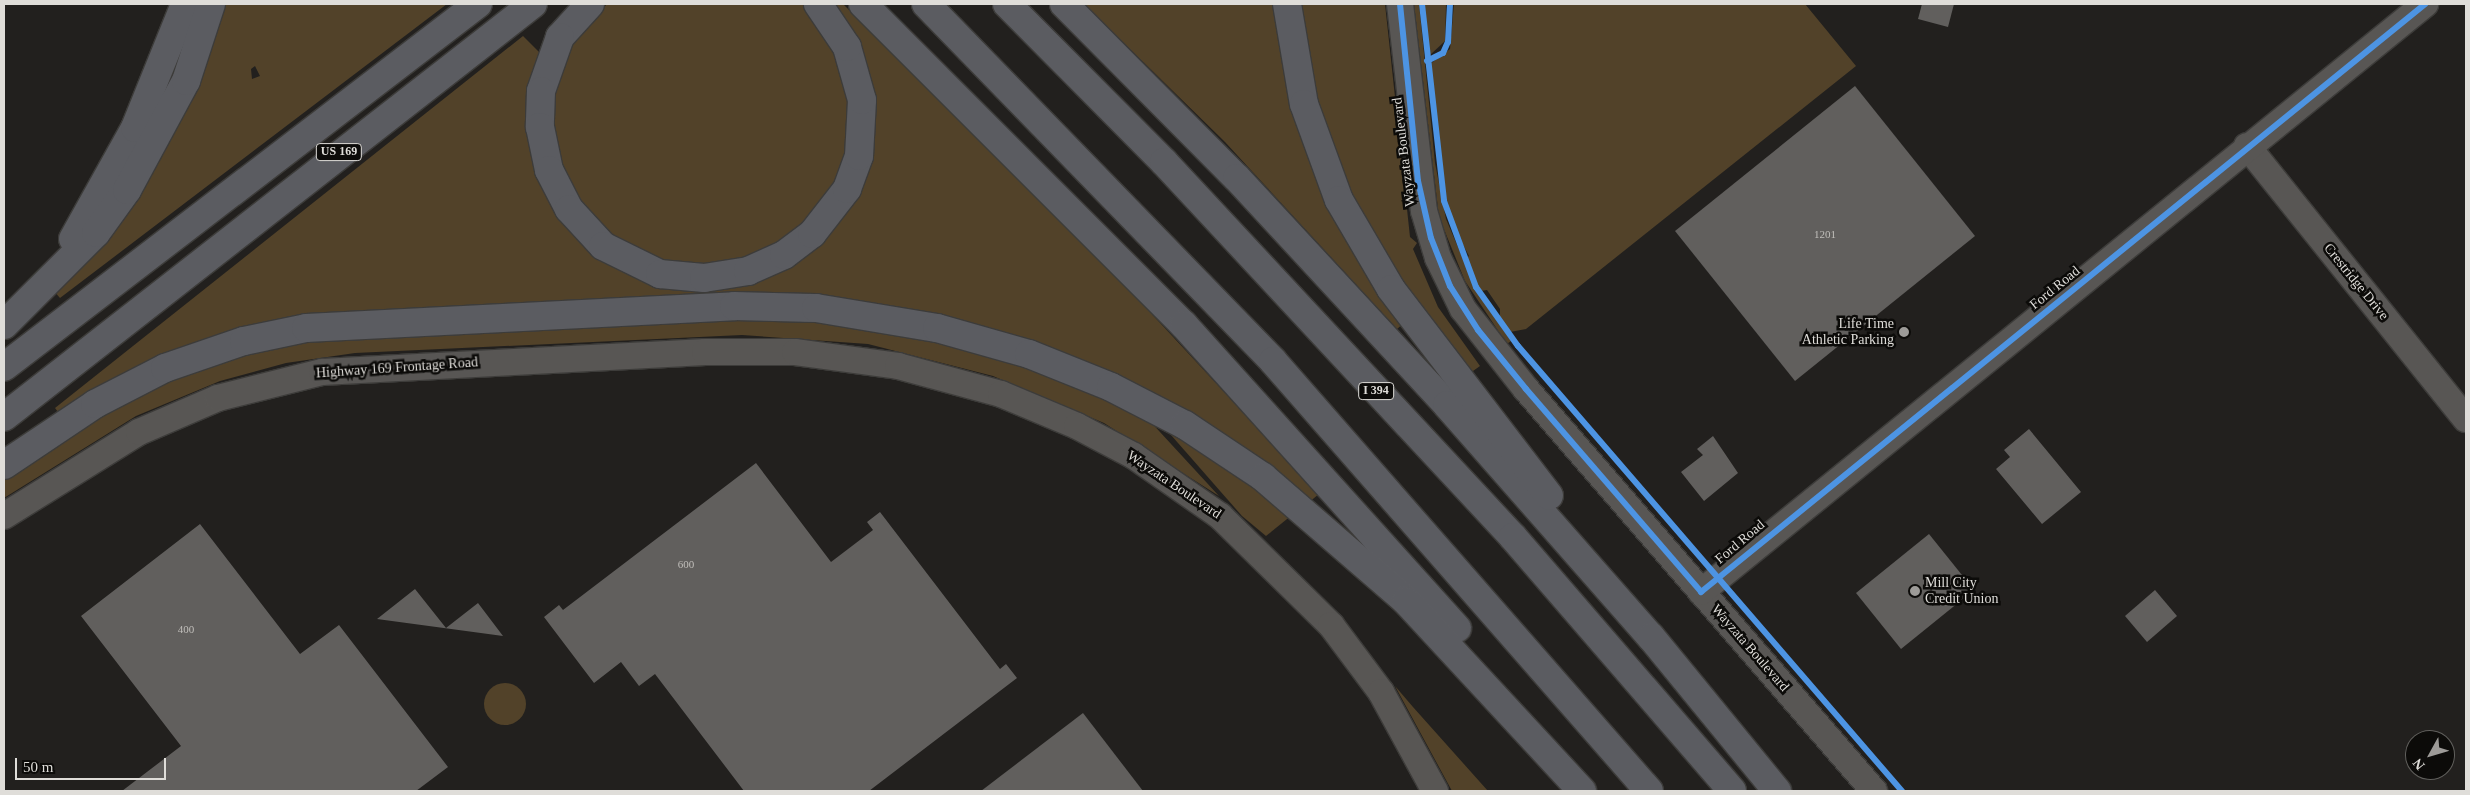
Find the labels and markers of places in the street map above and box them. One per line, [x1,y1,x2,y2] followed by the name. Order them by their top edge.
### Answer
[1802,316,1894,348] place label: Life Time Athletic Parking
[1898,326,1910,338] marker: Life Time Athletic Parking
[1925,575,1998,608] place label: Mill City Credit Union
[1909,585,1921,597] marker: Mill City Credit Union

